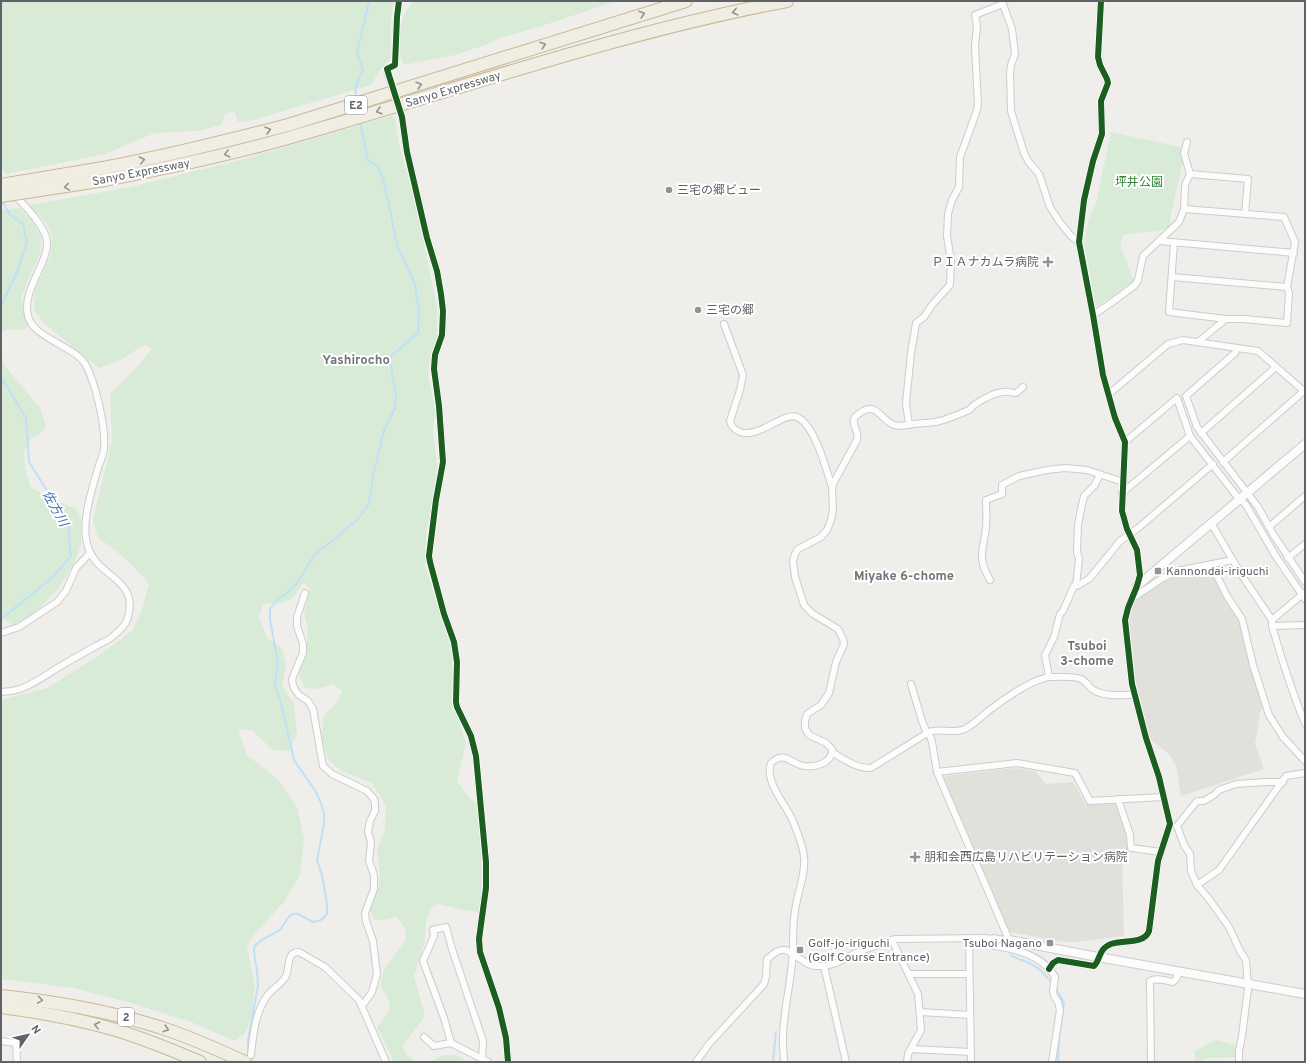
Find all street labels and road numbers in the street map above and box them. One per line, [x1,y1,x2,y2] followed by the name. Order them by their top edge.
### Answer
[403,68,503,112] street label: Sanyo Expressway
[345,96,367,114] road number: E2
[91,156,191,190] street label: Sanyo Expressway
[118,1008,134,1026] road number: 2

